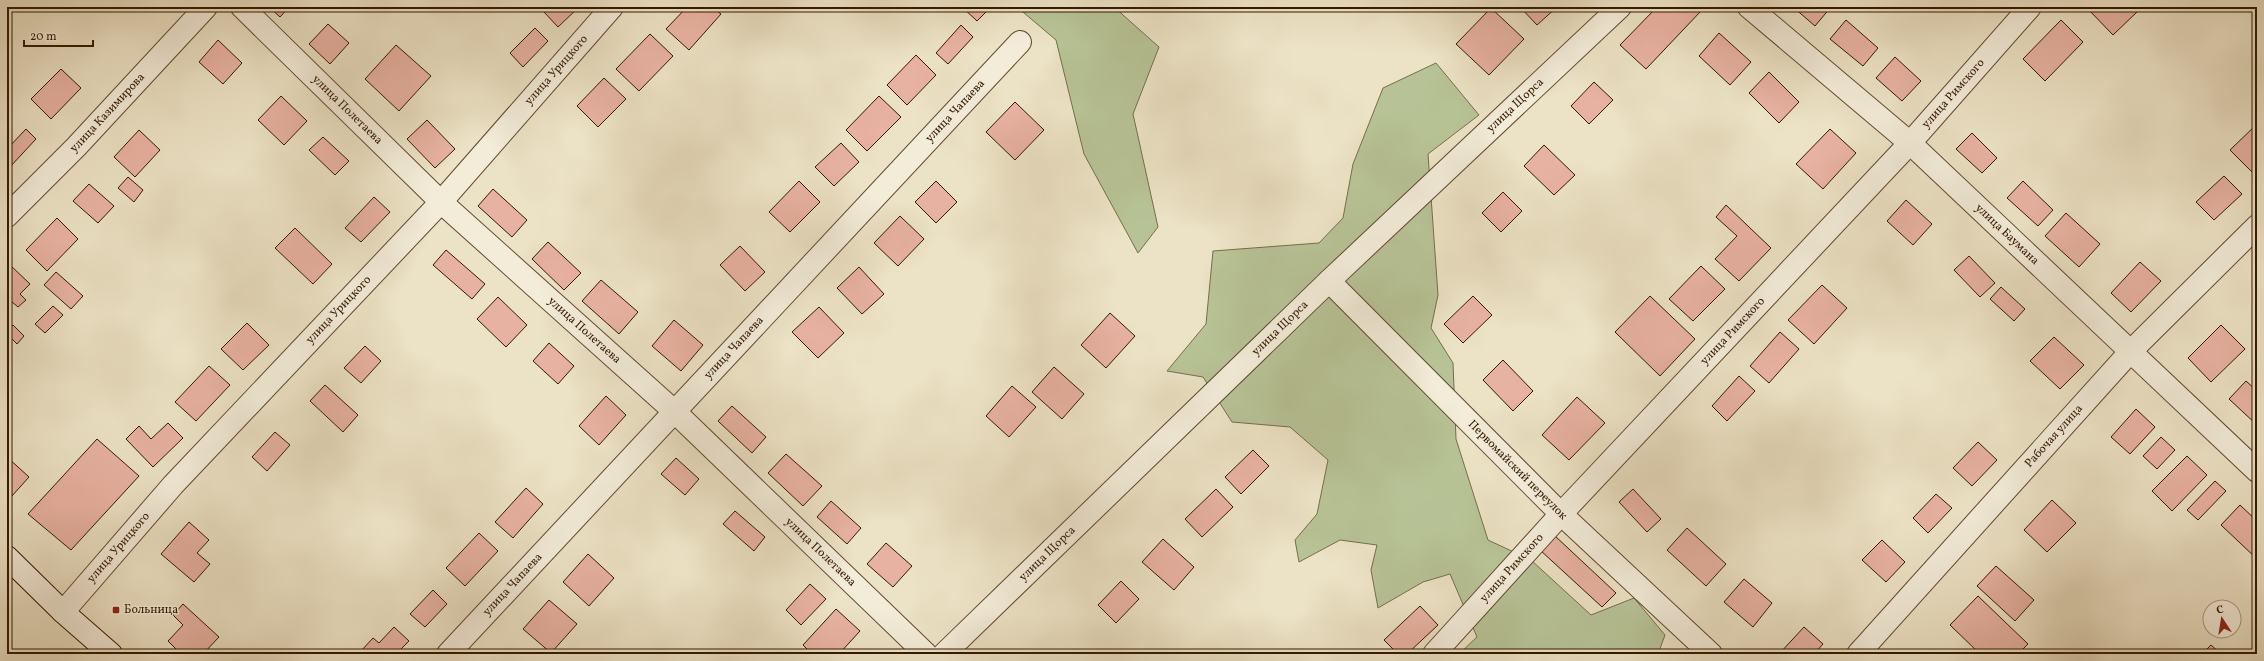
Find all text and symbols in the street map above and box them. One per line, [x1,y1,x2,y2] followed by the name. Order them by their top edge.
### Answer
[24,22,93,48] scale bar
[30,29,57,45] text: 20 m
[521,32,592,109] street label: улица Урицкого
[1918,56,1988,132] street label: улица Римского
[67,70,149,156] street label: улица Казимирова
[308,72,386,148] street label: улица Полетаева
[1483,75,1547,136] street label: улица Щорса
[922,76,989,146] street label: улица Чапаева
[1971,200,2042,269] street label: улица Баумана
[302,272,375,348] street label: улица Урицкого
[544,293,624,368] street label: улица Полетаева
[1697,294,1769,369] street label: улица Римского
[1248,297,1312,360] street label: улица Щорса
[701,313,768,383] street label: улица Чапаева
[2021,401,2087,471] street label: Рабочая улица
[1464,417,1571,524] street label: Первомайский переулок
[84,509,154,586] street label: улица Урицкого
[781,514,859,590] street label: улица Полетаева
[1016,523,1079,585] street label: улица Щорса
[1476,530,1547,606] street label: улица Римского
[479,550,546,620] street label: улица Чапаева
[2202,599,2242,639] north arrow
[124,602,178,618] place label: Больница
[2215,603,2225,619] text: С
[111,605,121,615] marker: Больница

